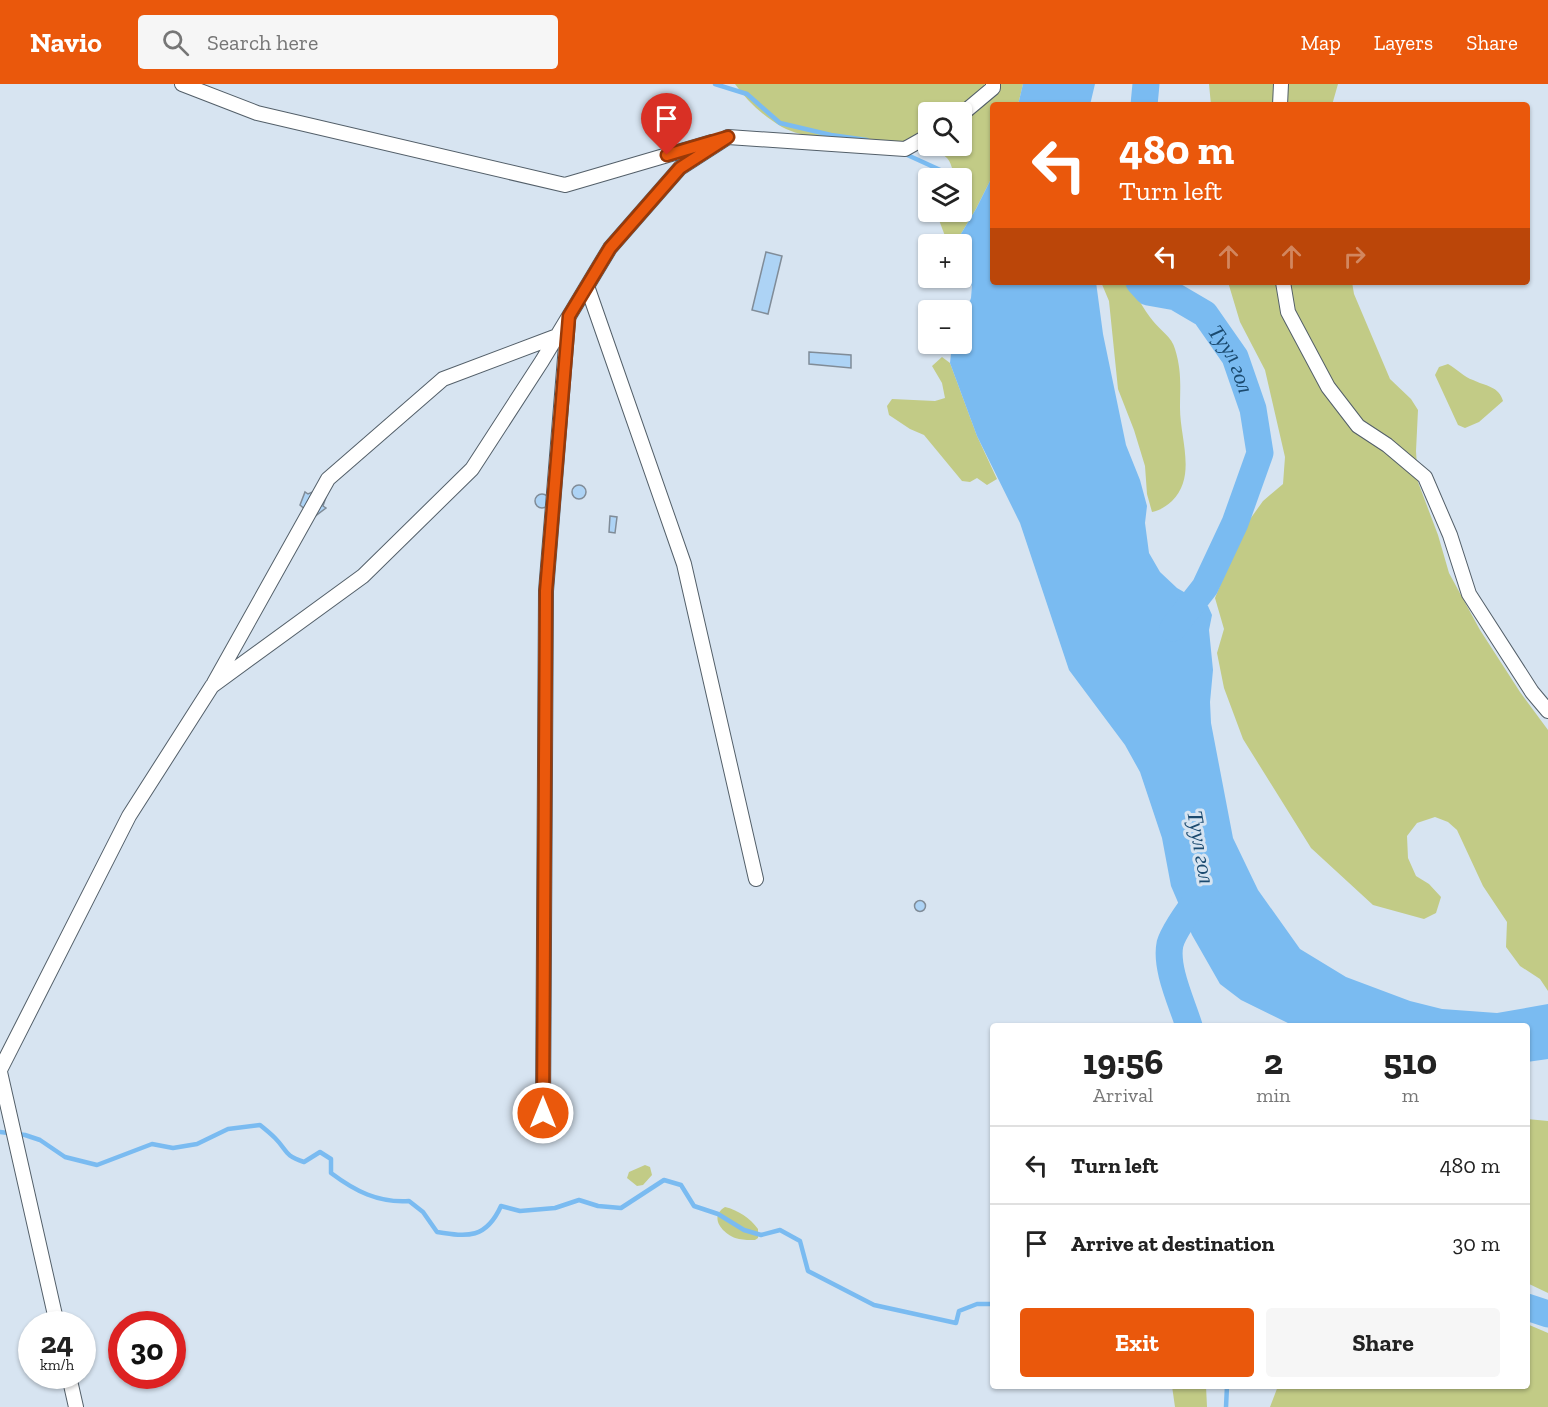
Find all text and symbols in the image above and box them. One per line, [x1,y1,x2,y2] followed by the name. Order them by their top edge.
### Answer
[138,15,558,69] search box
[30,26,102,59] text: Navio
[159,26,192,59] icon: search
[207,29,318,56] text: Search here
[1301,30,1341,55] text: Map
[1374,30,1433,55] text: Layers
[1466,30,1518,55] text: Share
[641,93,692,155] pin
[650,102,683,135] icon: arrive
[918,102,972,354] map controls
[918,102,972,156] button: search
[1119,124,1234,175] text: 480 m
[1020,126,1098,204] icon: left
[918,168,972,222] button: layers
[1119,175,1222,207] text: Turn left
[918,234,972,288] button: +
[1149,240,1182,273] icon: left
[1212,240,1245,273] icon: ahead
[1275,240,1308,273] icon: ahead
[1338,240,1371,273] icon: right
[918,300,972,354] button: −
[1203,319,1260,396] water label: Туул гол
[1181,808,1221,886] water label: Туул гол
[1083,1040,1164,1083] text: 19:56
[1264,1040,1283,1083] text: 2
[1383,1040,1437,1083] text: 510
[511,1081,575,1145] position arrow
[1093,1083,1153,1107] text: Arrival
[1256,1083,1291,1107] text: min
[1402,1083,1419,1107] text: m
[1020,1149,1053,1182] icon: left
[1071,1152,1158,1179] text: Turn left
[1440,1152,1500,1179] text: 480 m
[1020,1227,1053,1260] icon: arrive
[1071,1230,1274,1257] text: Arrive at destination
[1453,1230,1500,1257] text: 30 m
[1020,1308,1254,1377] button: Exit
[1266,1308,1500,1377] button: Share
[108,1311,186,1389] speed limit sign: 30
[40,1325,74,1361] text: 24
[40,1356,74,1374] text: km/h

